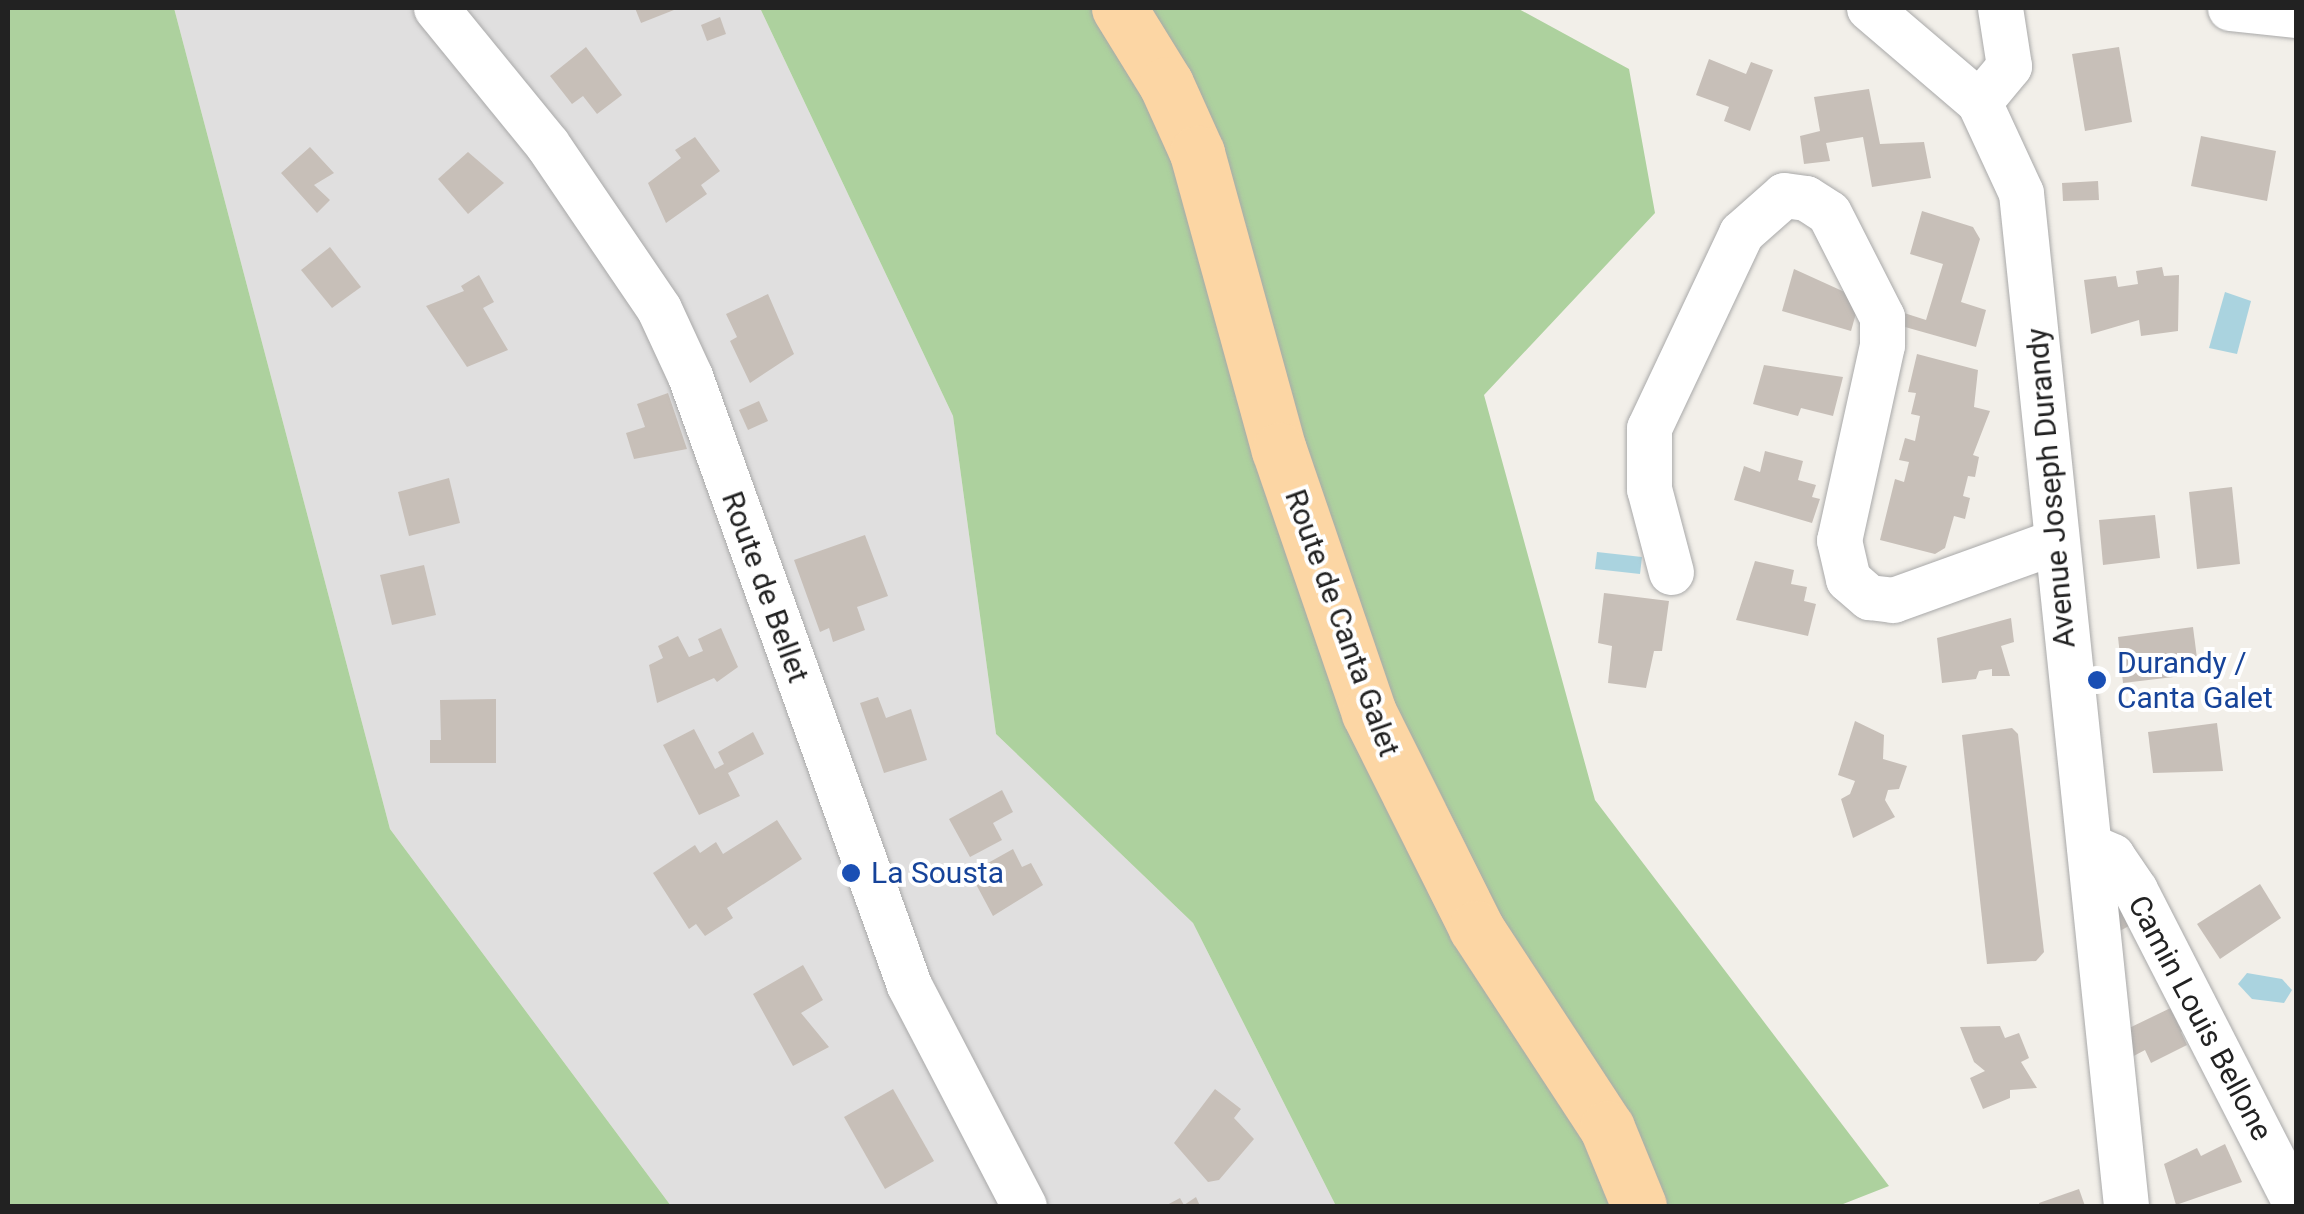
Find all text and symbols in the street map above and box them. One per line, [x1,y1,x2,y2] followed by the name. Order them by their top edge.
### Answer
[2019,326,2083,650] street label: Avenue Joseph Durandy
[1277,485,1407,761] street label: Route de Canta Galet
[714,487,816,687] street label: Route de Bellet
[2117,645,2273,716] place label: Durandy / Canta Galet
[2086,669,2108,691] marker: Durandy / Canta Galet
[871,855,1004,891] place label: La Sousta
[840,862,862,884] marker: La Sousta
[2120,889,2280,1147] street label: Camin Louis Bellone

